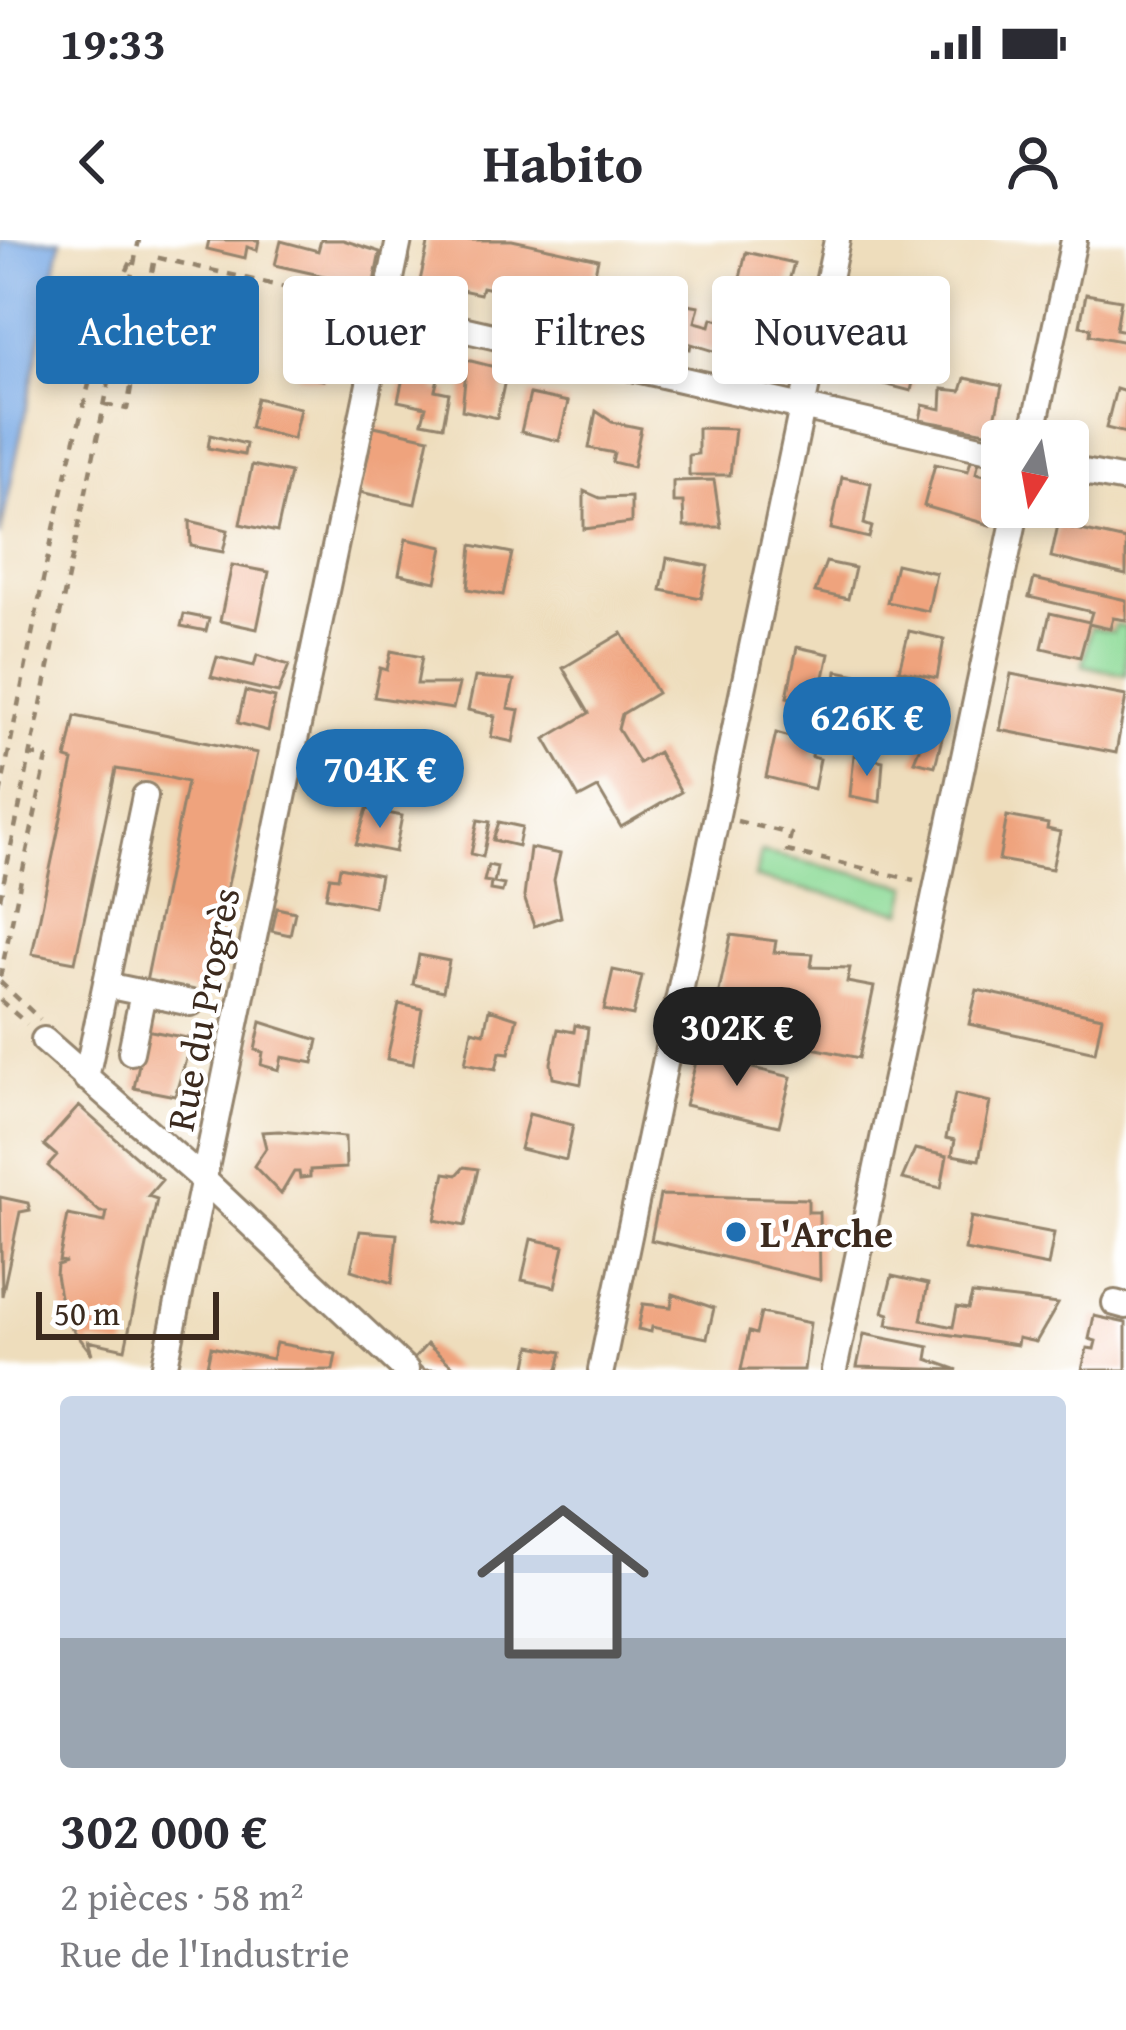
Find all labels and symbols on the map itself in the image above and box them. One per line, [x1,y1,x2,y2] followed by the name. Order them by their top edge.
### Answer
[981,420,1089,528] north arrow
[769,677,965,779] pin: 626K €
[282,729,478,831] pin: 704K €
[151,883,253,1135] street label: Rue du Progrès
[639,987,835,1089] pin: 302K €
[760,1204,893,1261] place label: L'Arche
[723,1219,749,1245] marker: L'Arche
[36,1286,219,1339] scale bar

